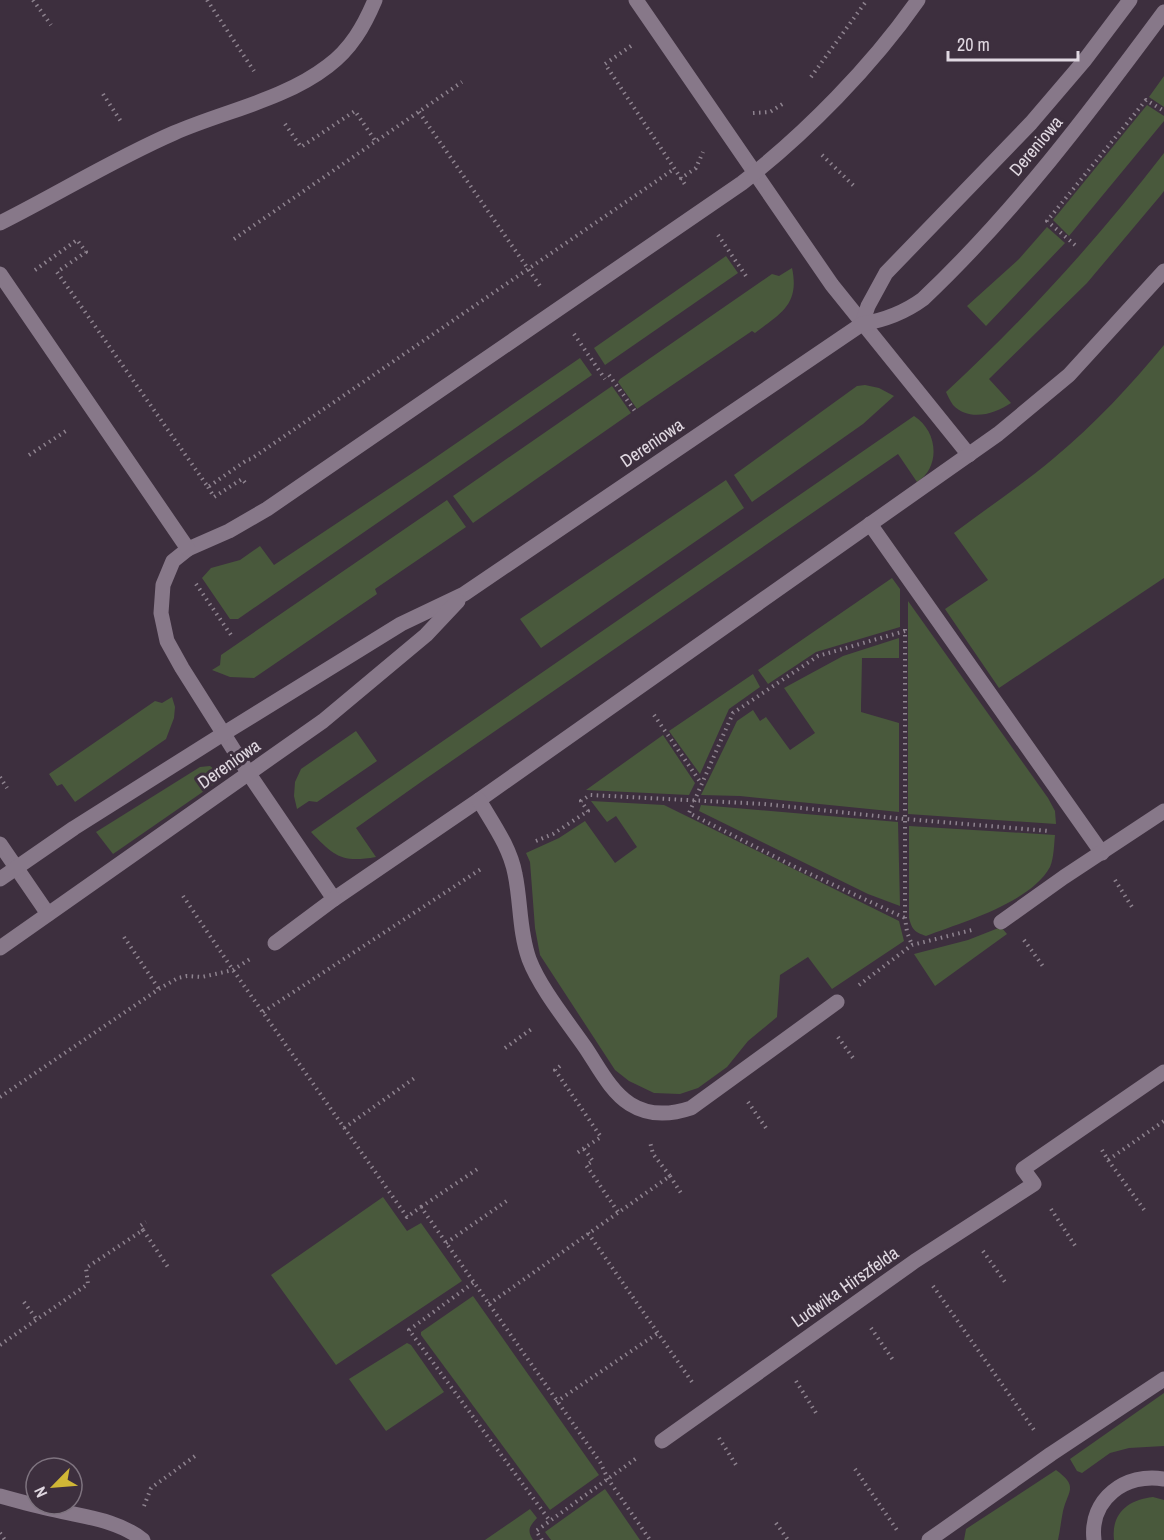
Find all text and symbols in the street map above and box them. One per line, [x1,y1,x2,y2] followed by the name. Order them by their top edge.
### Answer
[948,24,1078,62] scale bar
[957,32,990,57] text: 20 m
[1003,110,1068,181] street label: Dereniowa
[615,412,688,473] street label: Dereniowa
[192,733,265,794] street label: Dereniowa
[786,1240,903,1333] street label: Ludwika Hirszfelda
[24,1456,84,1516] north arrow
[28,1483,52,1501] text: N

